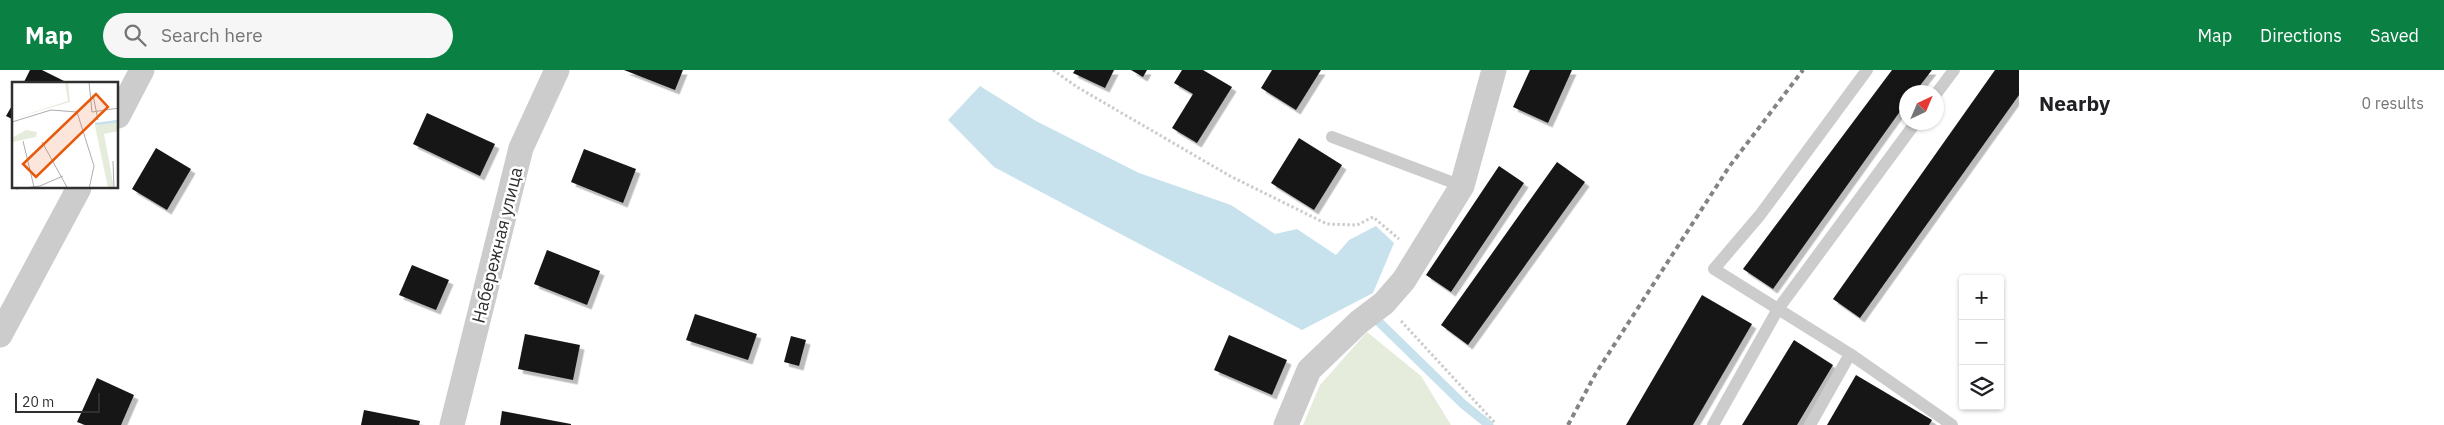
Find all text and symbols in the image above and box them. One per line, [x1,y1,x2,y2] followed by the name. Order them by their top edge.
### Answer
[103,13,453,58] search box
[25,19,73,51] text: Map
[121,21,149,49] icon: search
[161,23,263,47] text: Search here
[2197,24,2232,47] text: Map
[2260,24,2342,47] text: Directions
[2370,24,2419,47] text: Saved
[12,82,119,189] inset map
[1899,85,1944,130] north arrow
[2039,89,2110,117] text: Nearby
[2361,93,2424,113] text: 0 results
[466,164,528,326] street label: Набережная улица
[1959,275,2004,410] map controls
[1959,275,2004,320] button: +
[1959,320,2004,365] button: −
[1959,365,2004,410] button: layers
[15,390,100,413] scale bar
[22,393,54,411] text: 20 m

